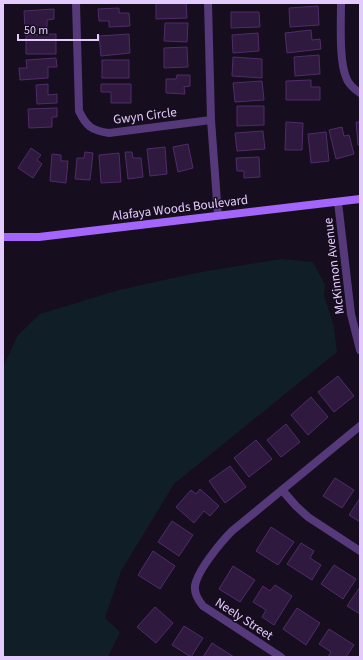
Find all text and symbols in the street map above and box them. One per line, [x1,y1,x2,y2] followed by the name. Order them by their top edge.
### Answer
[18,16,98,42] scale bar
[24,22,48,39] text: 50 m
[112,103,178,129] street label: Gwyn Circle
[111,191,249,225] street label: Alafaya Woods Boulevard
[319,217,349,315] street label: McKinnon Avenue
[211,594,277,645] street label: Neely Street

